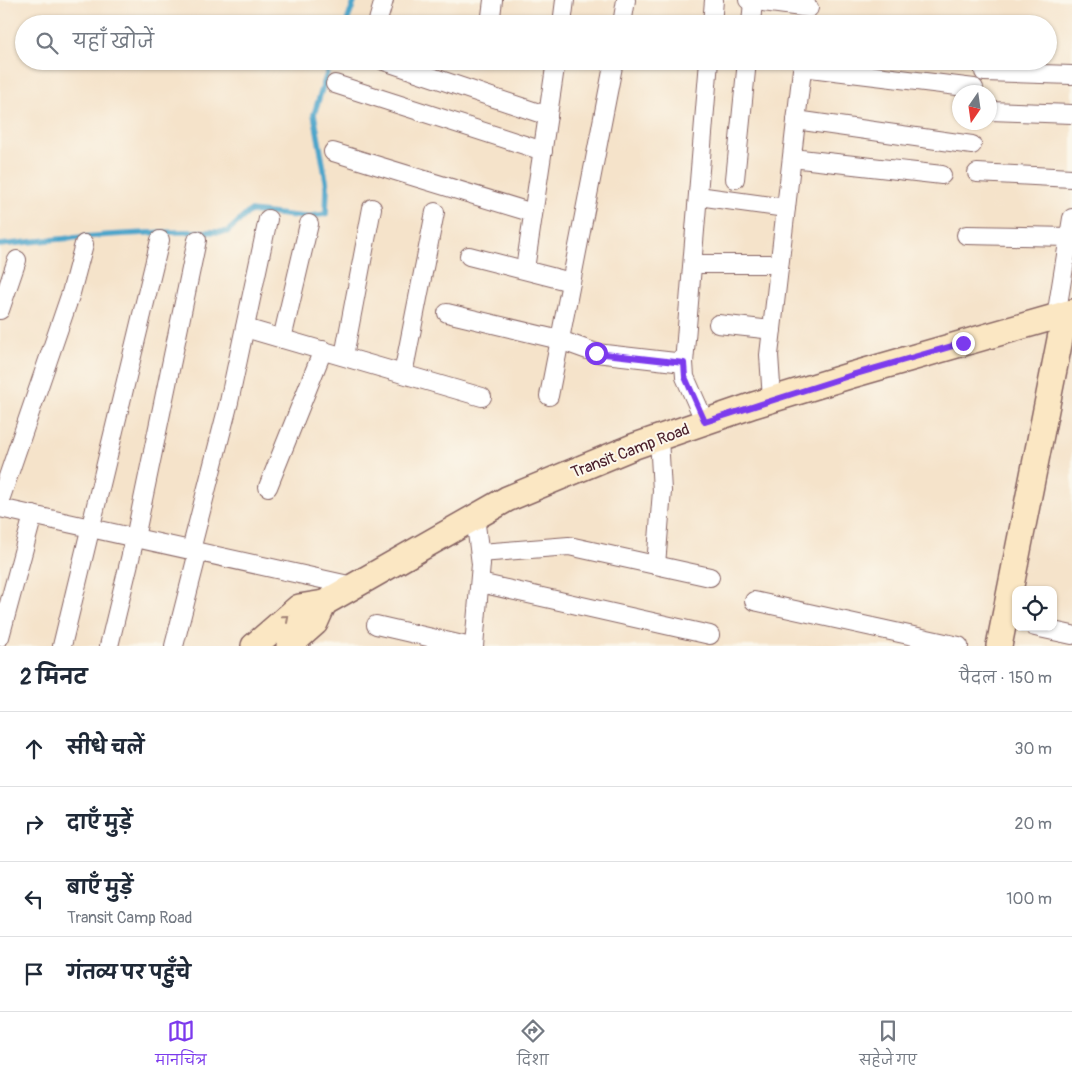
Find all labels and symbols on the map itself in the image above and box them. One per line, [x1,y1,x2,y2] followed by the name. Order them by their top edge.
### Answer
[952,85,997,130] north arrow
[952,332,975,355] route end
[585,342,608,365] route start
[568,419,692,483] street label: Transit Camp Road
[280,615,289,624] one-way arrow

